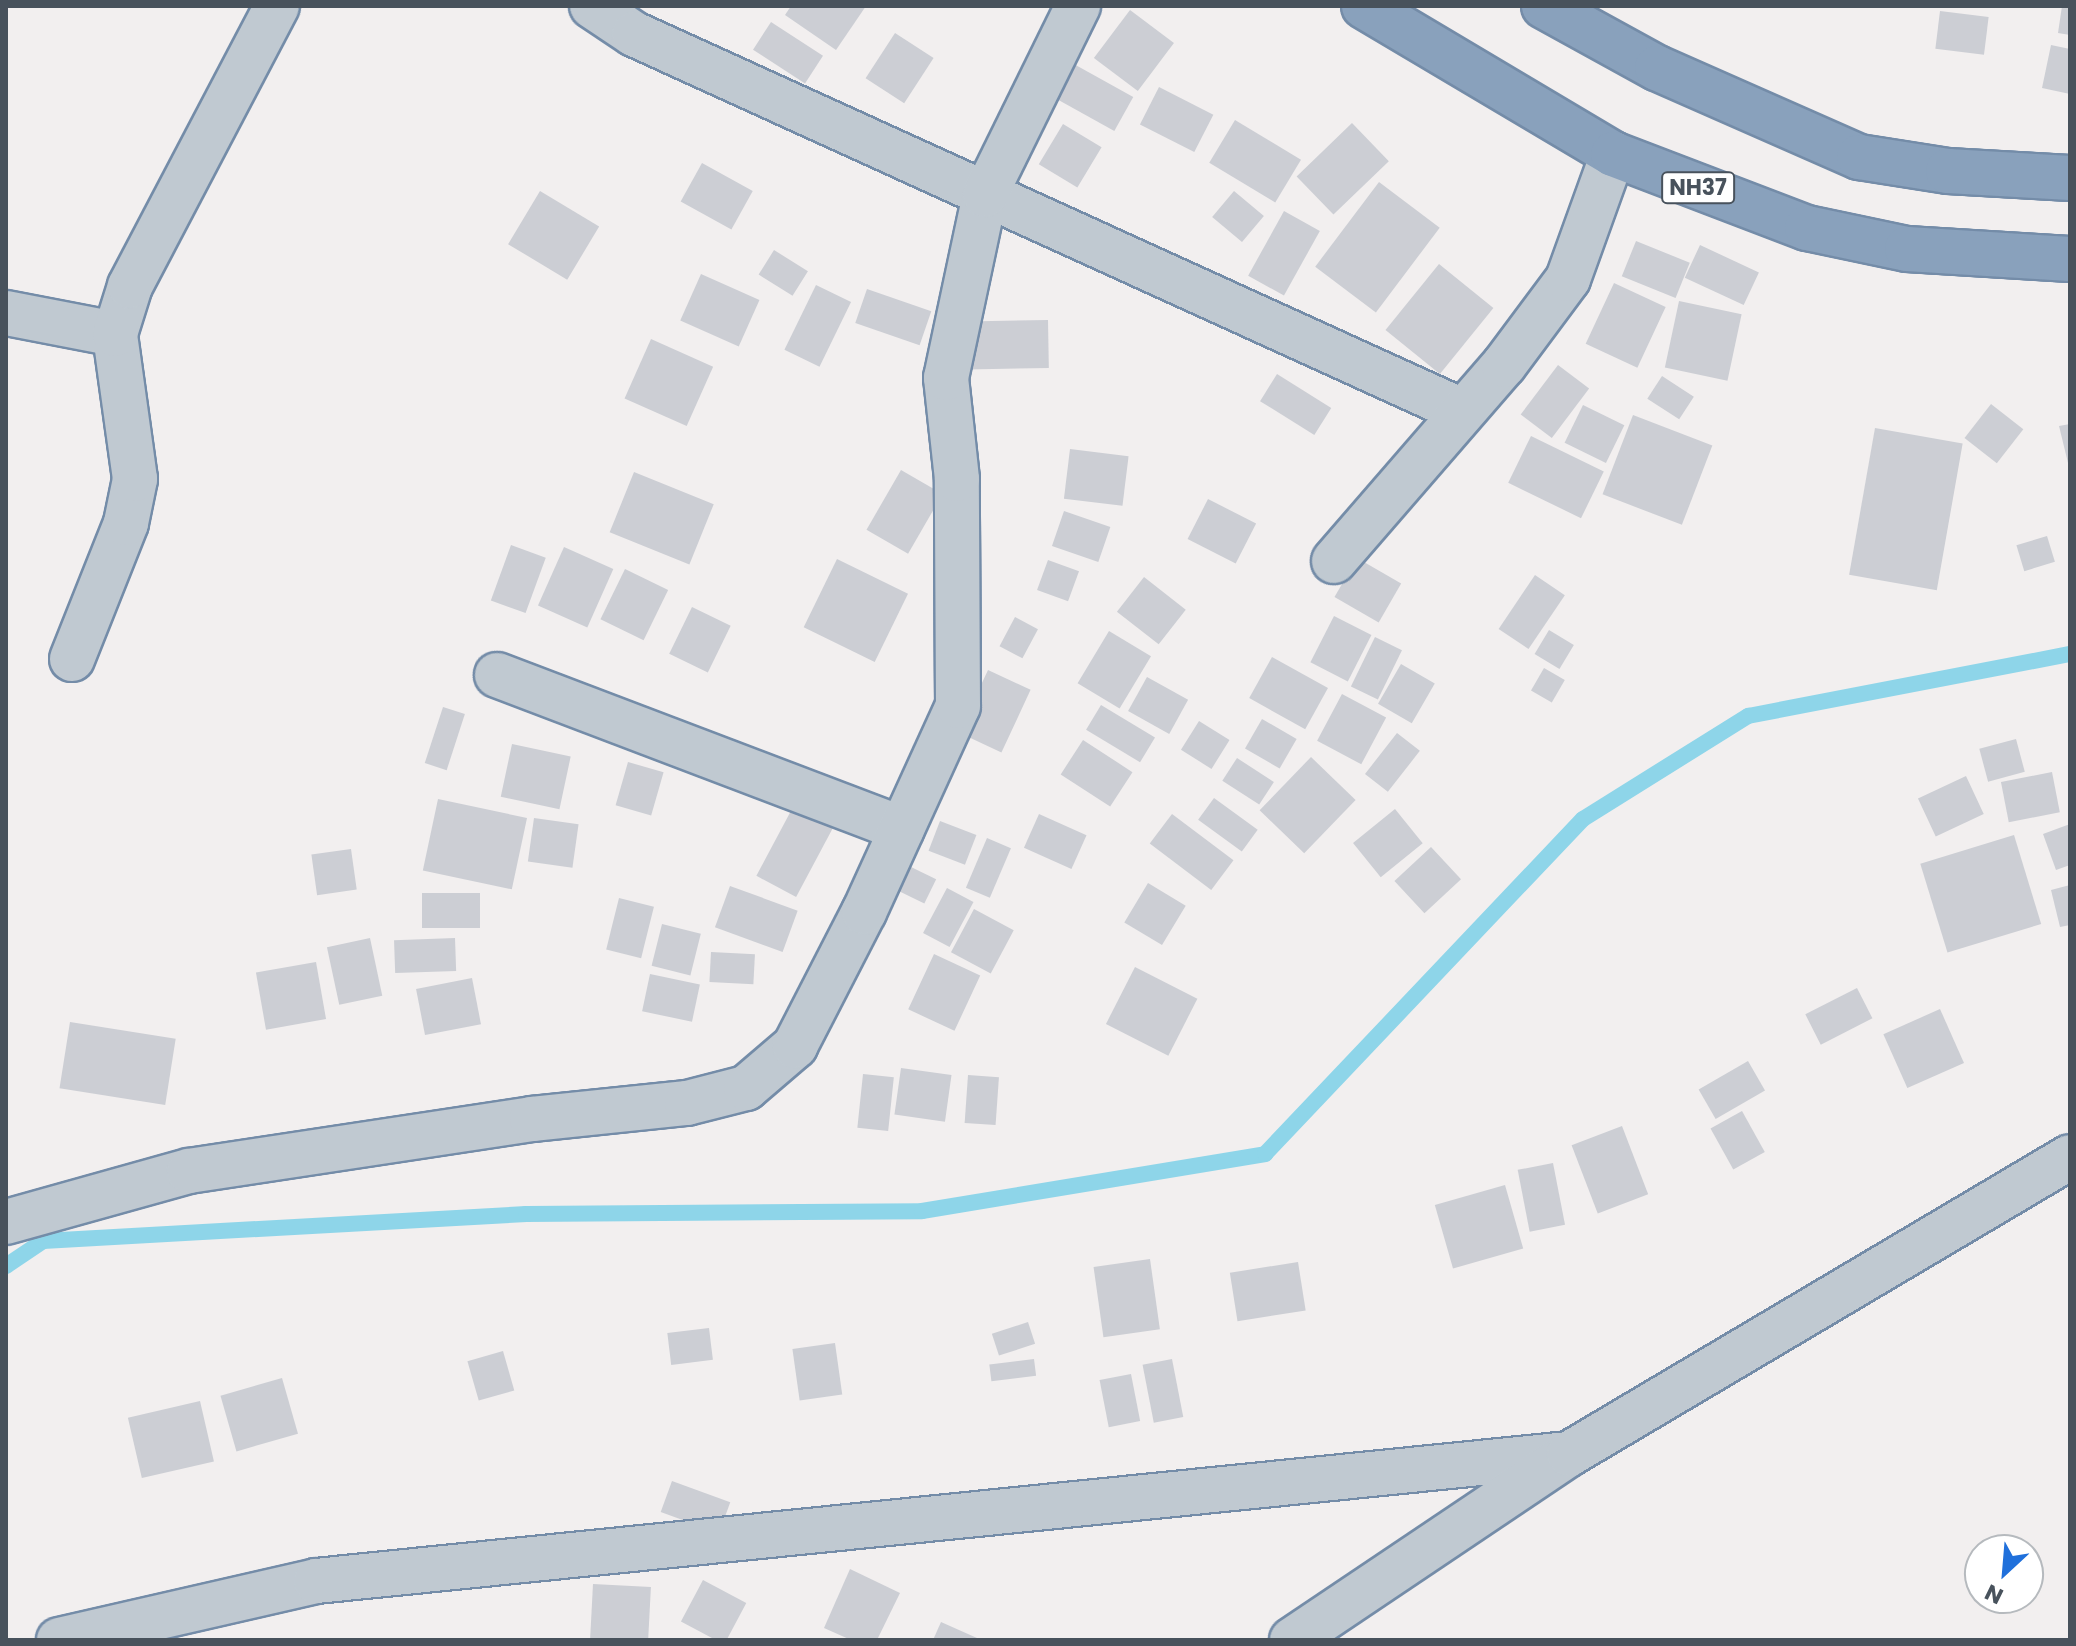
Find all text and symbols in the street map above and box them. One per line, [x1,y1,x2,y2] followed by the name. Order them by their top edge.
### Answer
[1660,170,1736,206] road number: NH37
[1964,1534,2044,1614] north arrow
[1980,1577,2008,1612] text: N

